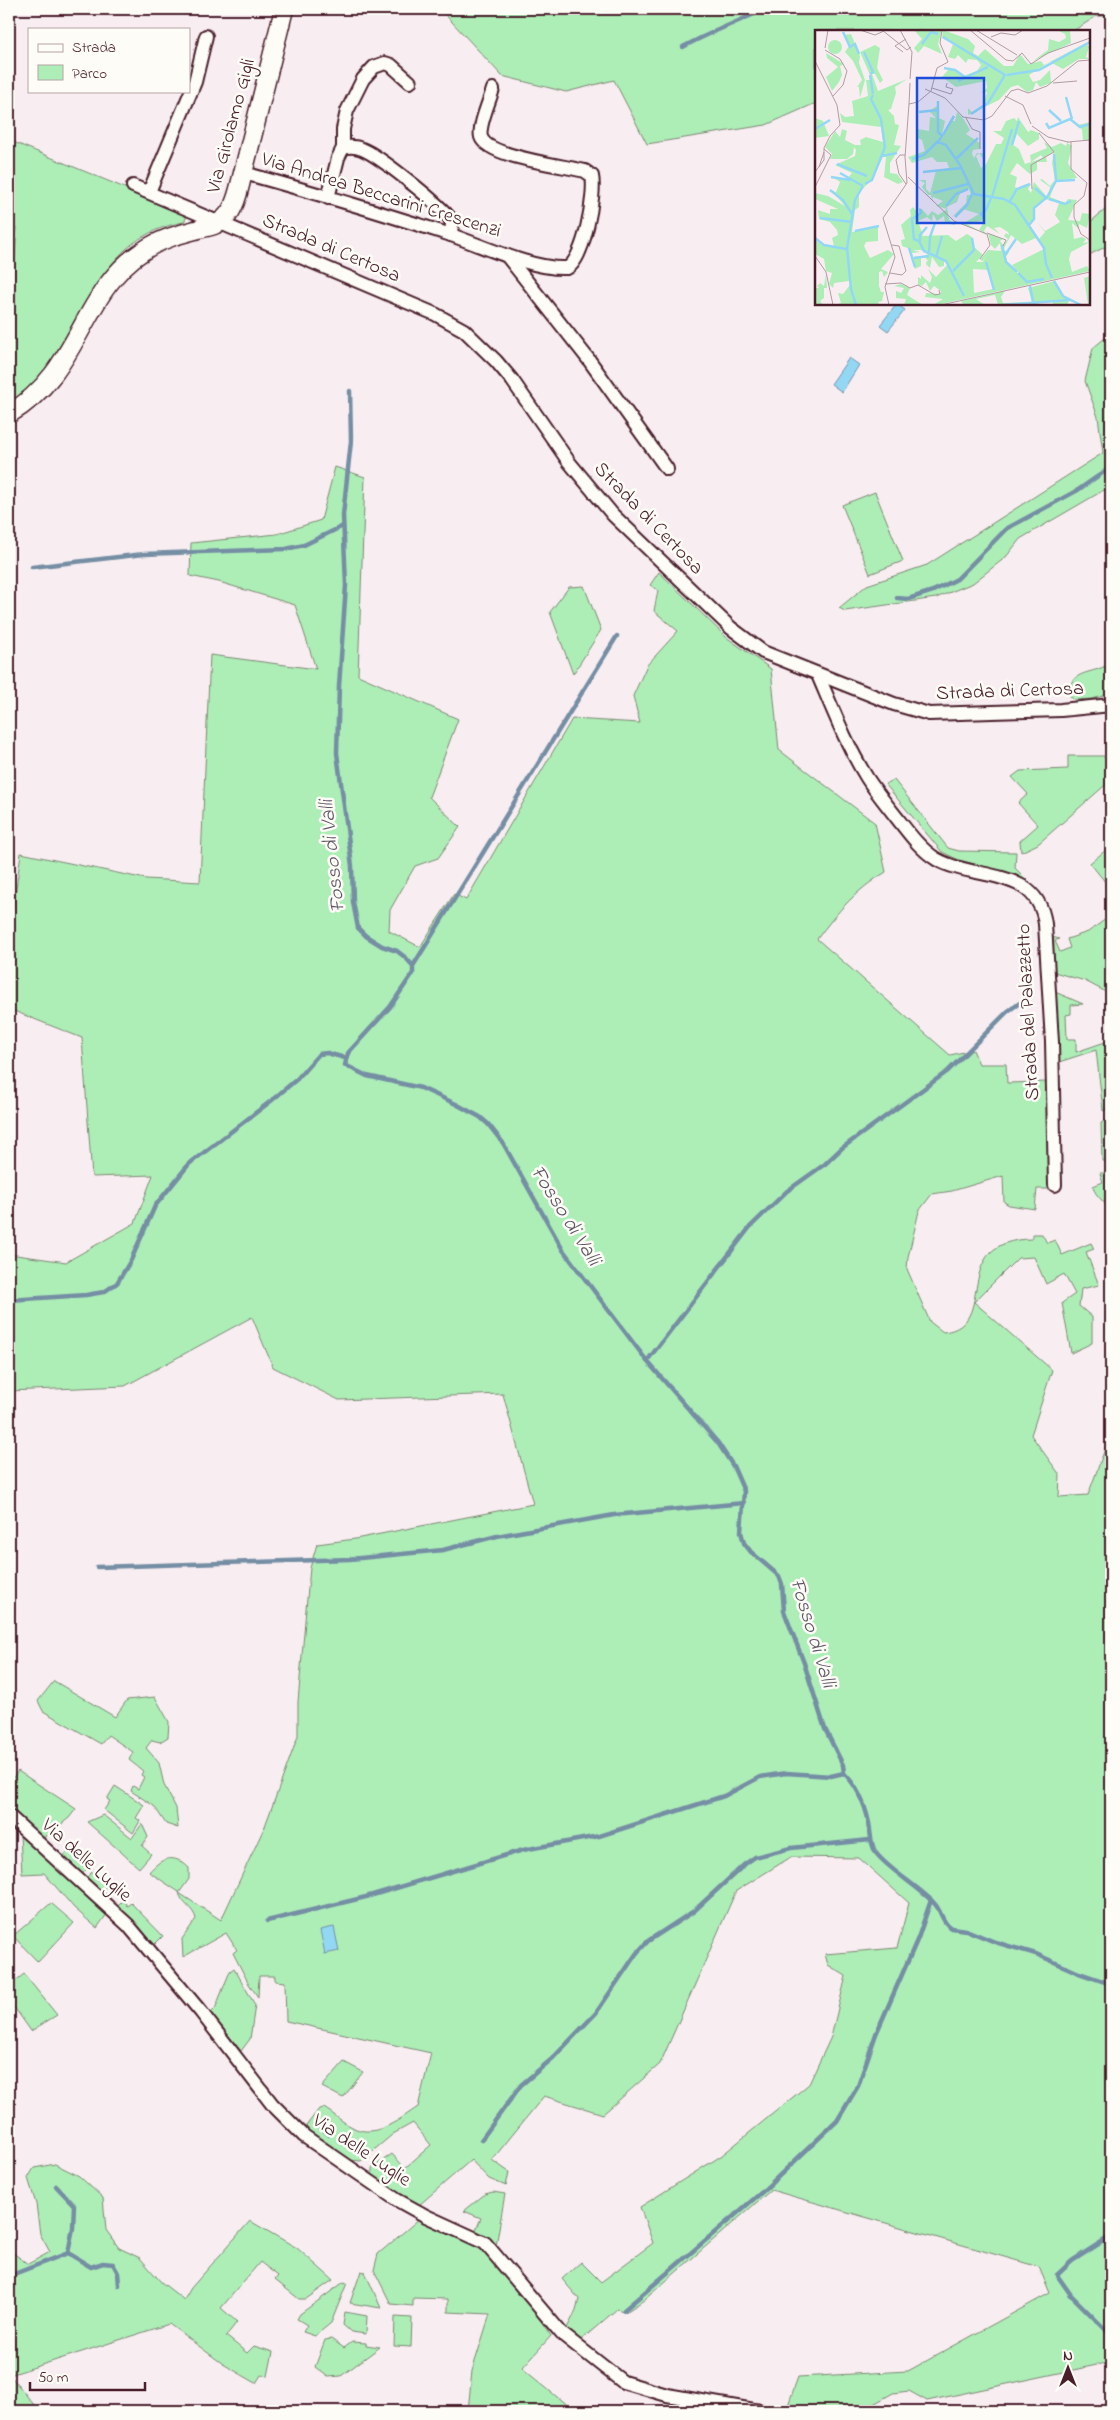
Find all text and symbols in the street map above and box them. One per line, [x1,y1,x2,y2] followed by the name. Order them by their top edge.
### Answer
[28,28,190,92] legend
[815,30,1090,305] inset map
[72,37,116,59] text: Strada
[200,55,265,198] street label: Via Girolamo Gigli
[72,63,107,85] text: Parco
[257,145,505,246] street label: Via Andrea Beccarini Crescenzi
[257,207,405,291] street label: Strada di Certosa
[586,456,710,582] street label: Strada di Certosa
[936,675,1084,709] street label: Strada di Certosa
[312,796,354,914] water label: Fosso di Valli
[1010,923,1048,1101] street label: Strada del Palazzetto
[522,1160,609,1274] water label: Fosso di Valli
[781,1575,844,1694] water label: Fosso di Valli
[33,1812,138,1911] street label: Via delle Luglie
[304,2107,416,2196] street label: Via delle Luglie
[1042,2342,1092,2392] north arrow
[1063,2346,1073,2367] text: N
[30,2360,145,2392] scale bar
[38,2367,69,2389] text: 50 m

